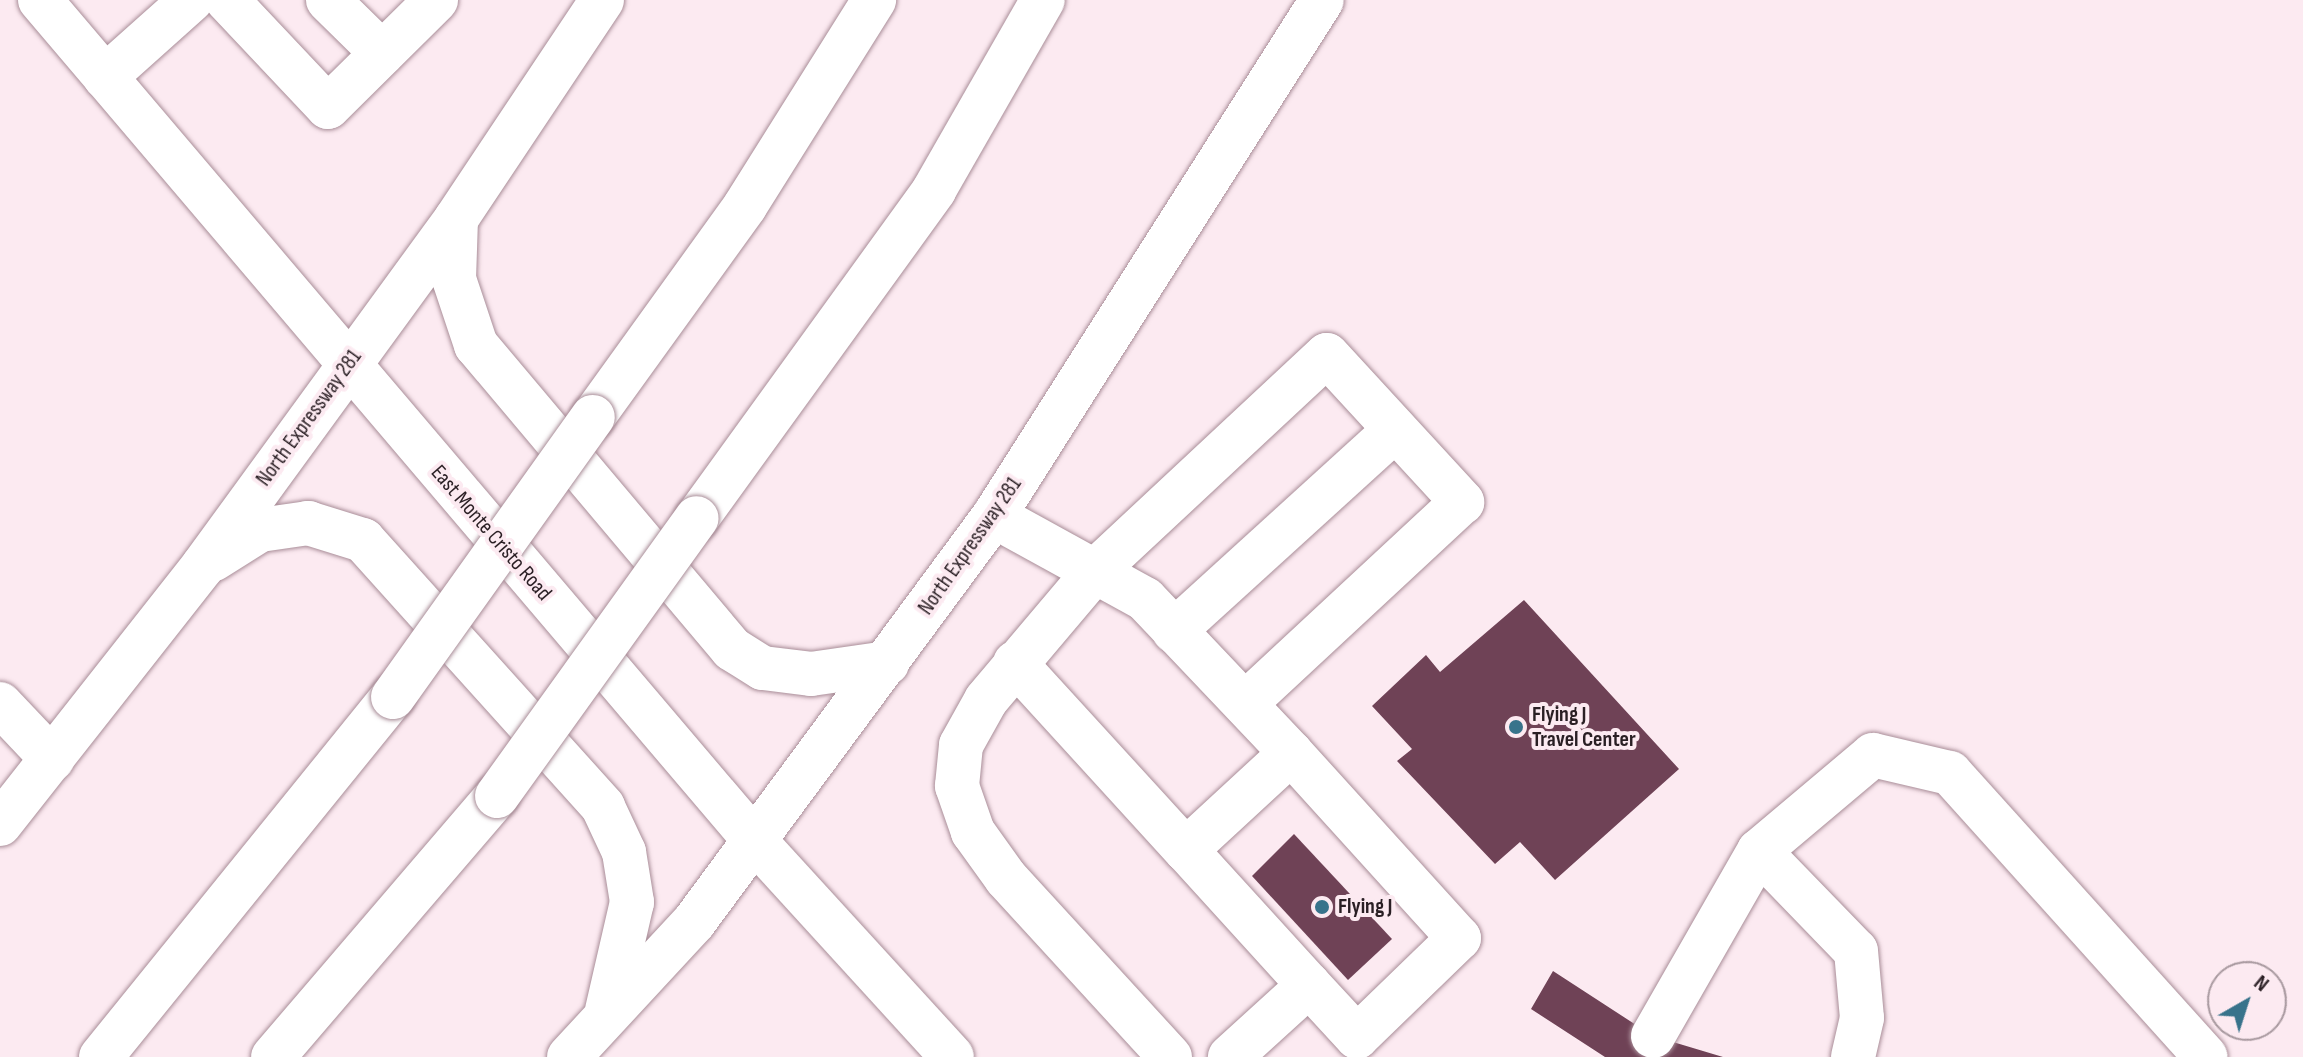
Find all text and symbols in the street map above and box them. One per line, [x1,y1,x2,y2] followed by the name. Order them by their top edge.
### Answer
[251,345,367,491] street label: North Expressway 281
[425,460,557,606] street label: East Monte Cristo Road
[913,472,1027,620] street label: North Expressway 281
[1532,701,1636,752] place label: Flying J Travel Center
[1507,718,1525,736] marker: Flying J Travel Center
[1338,894,1393,920] place label: Flying J
[1313,898,1331,916] marker: Flying J
[2207,961,2287,1041] north arrow
[2248,969,2274,998] text: N

